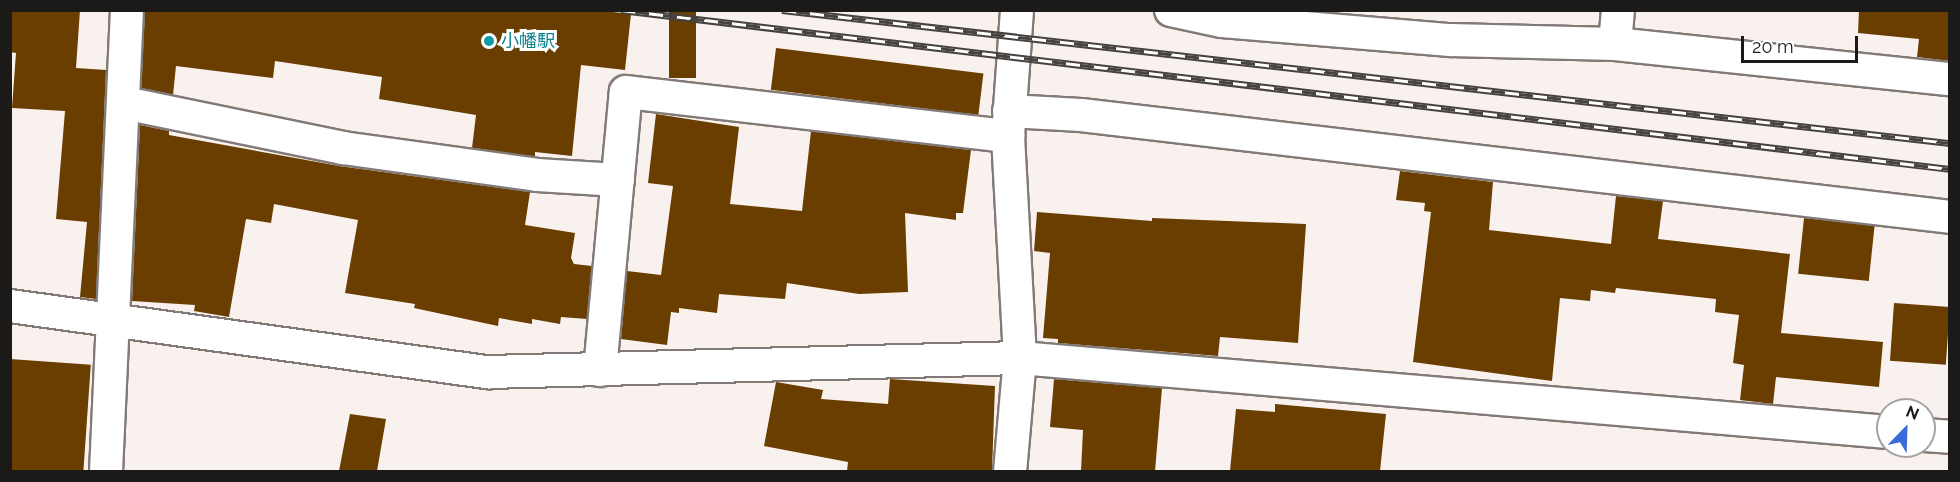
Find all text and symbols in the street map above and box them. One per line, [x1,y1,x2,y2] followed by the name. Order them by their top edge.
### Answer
[1744,24,1861,62] scale bar
[501,30,555,52] place label: 小幡駅
[482,34,496,48] marker: 小幡駅
[1752,36,1794,57] text: 20 m
[1876,398,1936,458] north arrow
[1903,402,1922,424] text: N

